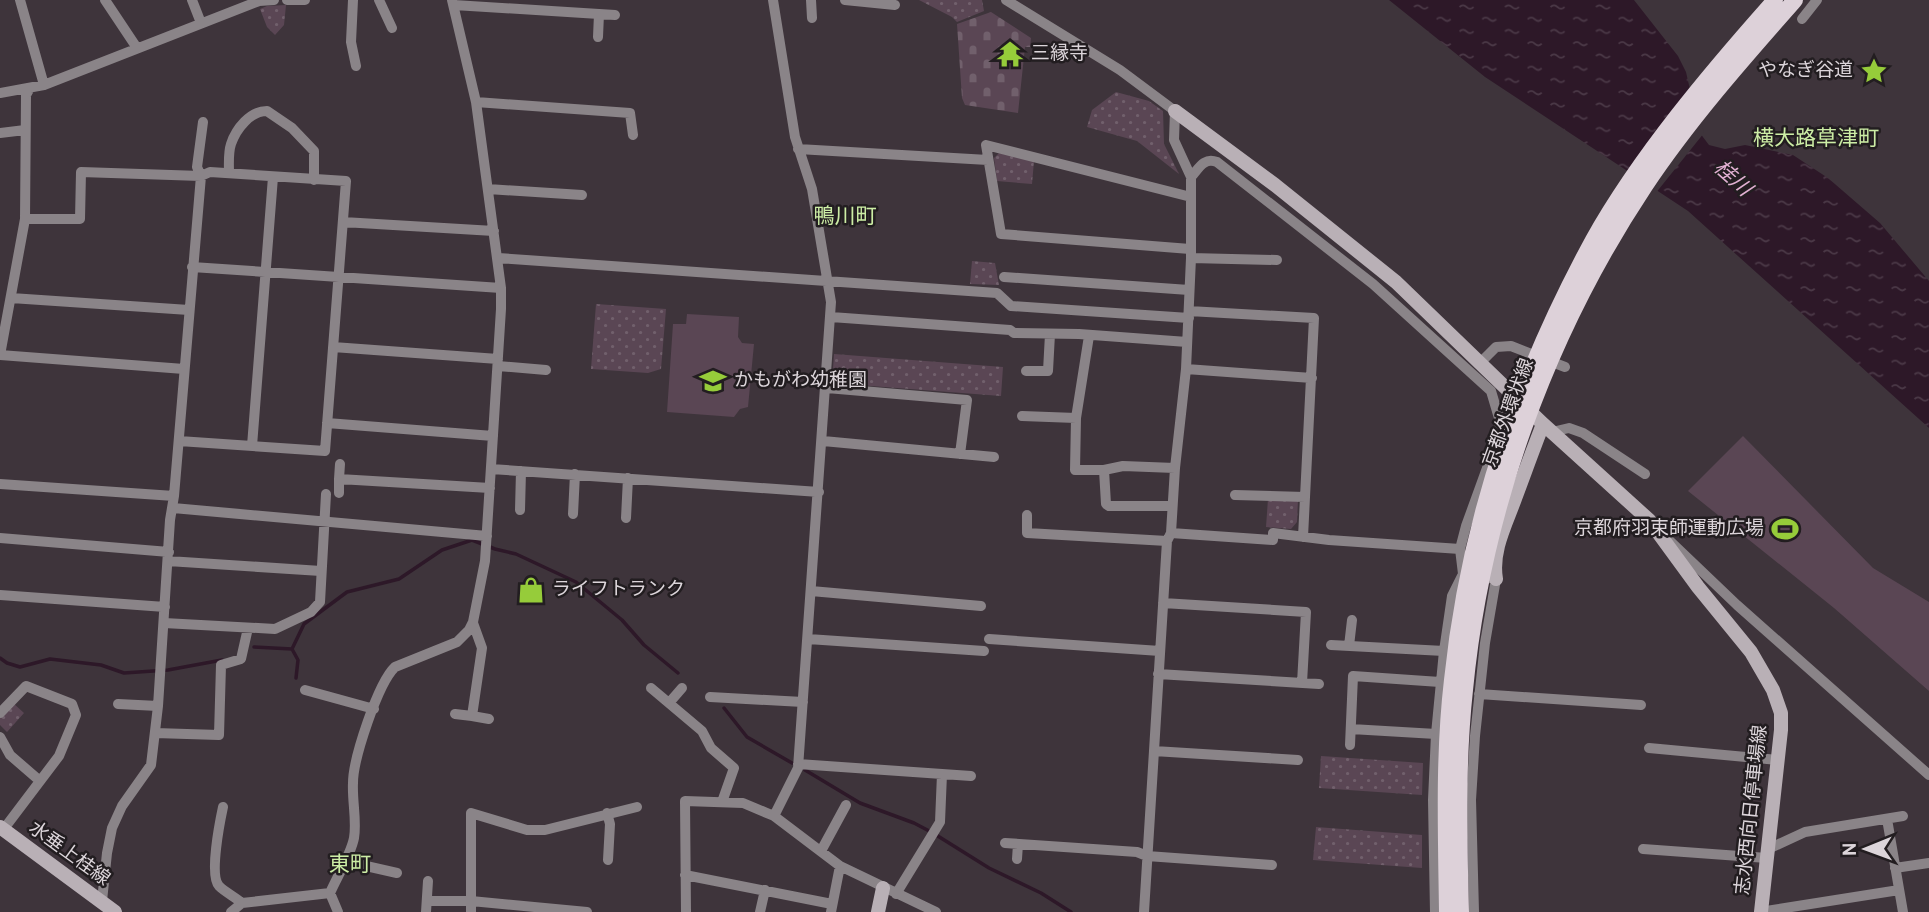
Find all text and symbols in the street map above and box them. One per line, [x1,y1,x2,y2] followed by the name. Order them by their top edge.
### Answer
[995,39,1025,69] temple icon: 三縁寺
[1031,42,1088,66] place label: 三縁寺
[1859,56,1889,86] place icon: やなぎ谷道
[1758,59,1853,83] place label: やなぎ谷道
[1753,126,1879,153] district label: 横大路草津町
[1707,155,1758,204] water label: 桂川
[814,204,877,231] district label: 鴨川町
[1478,355,1540,471] street label: 京都外環状線
[698,366,728,396] school or university icon: かもがわ幼稚園
[734,369,867,393] place label: かもがわ幼稚園
[1770,514,1800,544] sports icon: 京都府羽束師運動広場
[1574,517,1764,541] place label: 京都府羽束師運動広場
[516,575,546,605] shop icon: ライフトランク
[552,578,685,602] place label: ライフトランク
[1731,724,1773,896] street label: 志水西向日停車場線
[1831,814,1901,884] north arrow
[24,816,114,892] street label: 水垂上桂線
[1839,842,1863,856] text: N
[329,852,371,879] district label: 東町

